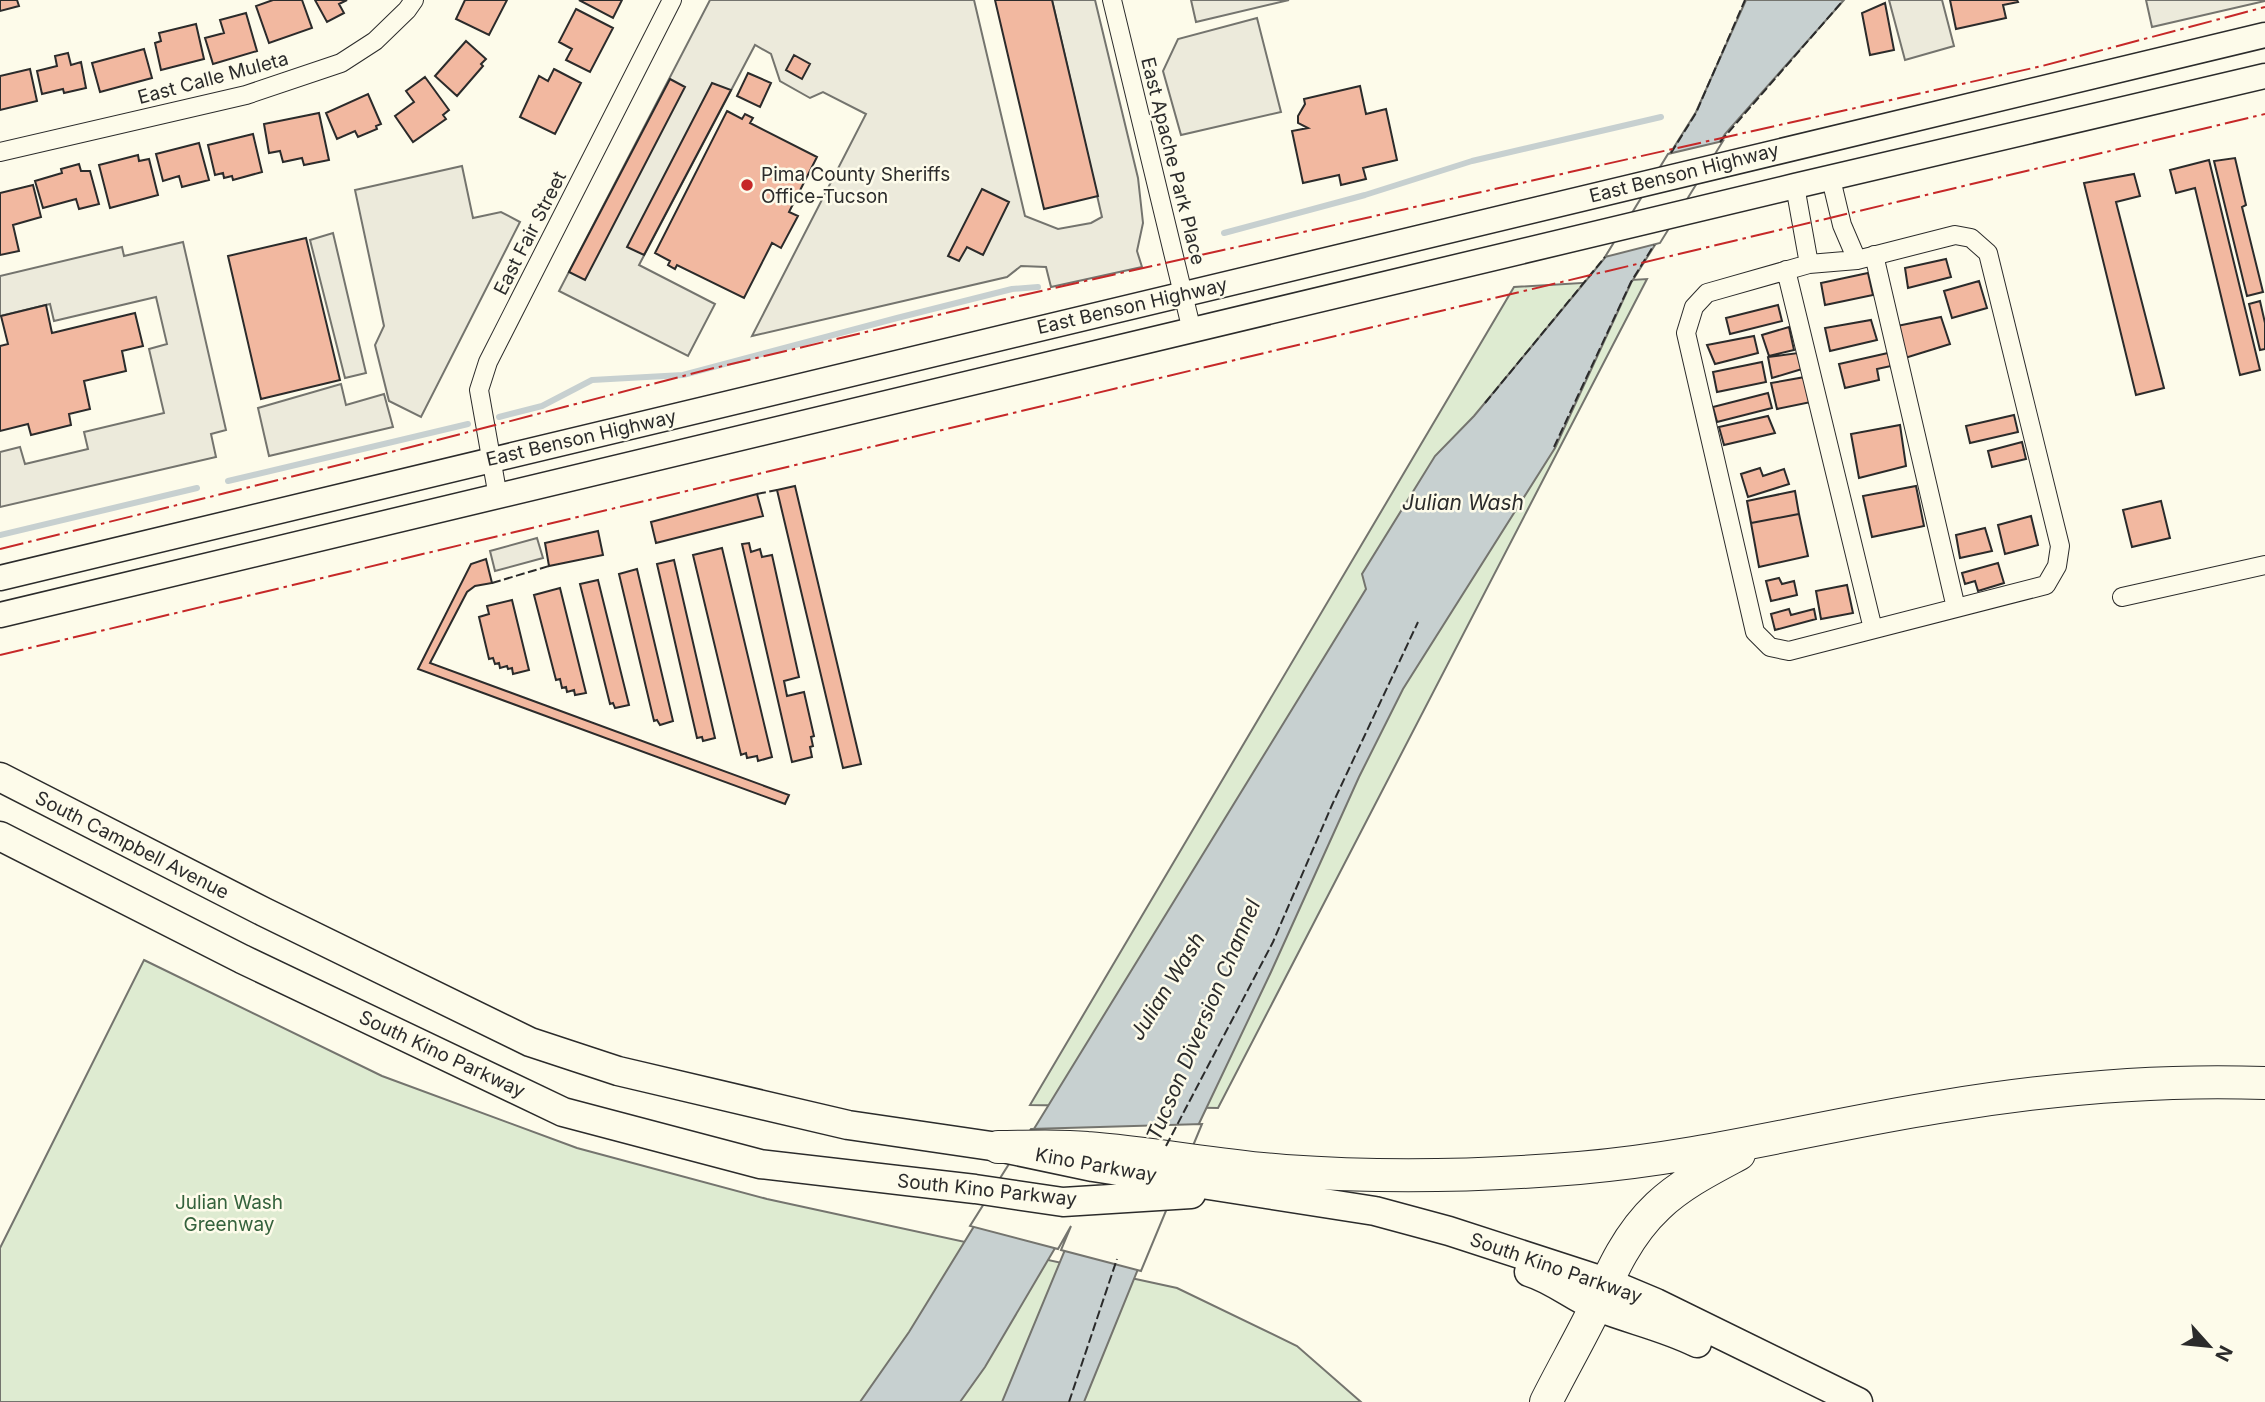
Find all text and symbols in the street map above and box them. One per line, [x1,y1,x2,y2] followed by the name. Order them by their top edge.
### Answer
[135,47,291,109] street label: East Calle Muleta
[1136,55,1210,267] street label: East Apache Park Place
[1587,138,1782,208] street label: East Benson Highway
[761,163,950,208] place label: Pima County Sheriffs Office-Tucson
[489,167,571,299] street label: East Fair Street
[739,177,755,193] marker: Pima County Sheriffs Office-Tucson
[1035,273,1230,339] street label: East Benson Highway
[484,405,679,471] street label: East Benson Highway
[1402,490,1524,515] water label: Julian Wash
[31,786,233,904] street label: South Campbell Avenue
[1141,895,1266,1144] water label: Tucson Diversion Channel
[1124,928,1210,1044] water label: Julian Wash
[355,1005,529,1103] street label: South Kino Parkway
[1033,1143,1159,1187] street label: Kino Parkway
[896,1169,1078,1211] street label: South Kino Parkway
[175,1191,283,1236] park label: Julian Wash Greenway
[1467,1228,1645,1308] street label: South Kino Parkway
[2174,1311,2244,1381] north arrow
[2210,1342,2237,1365] text: N

